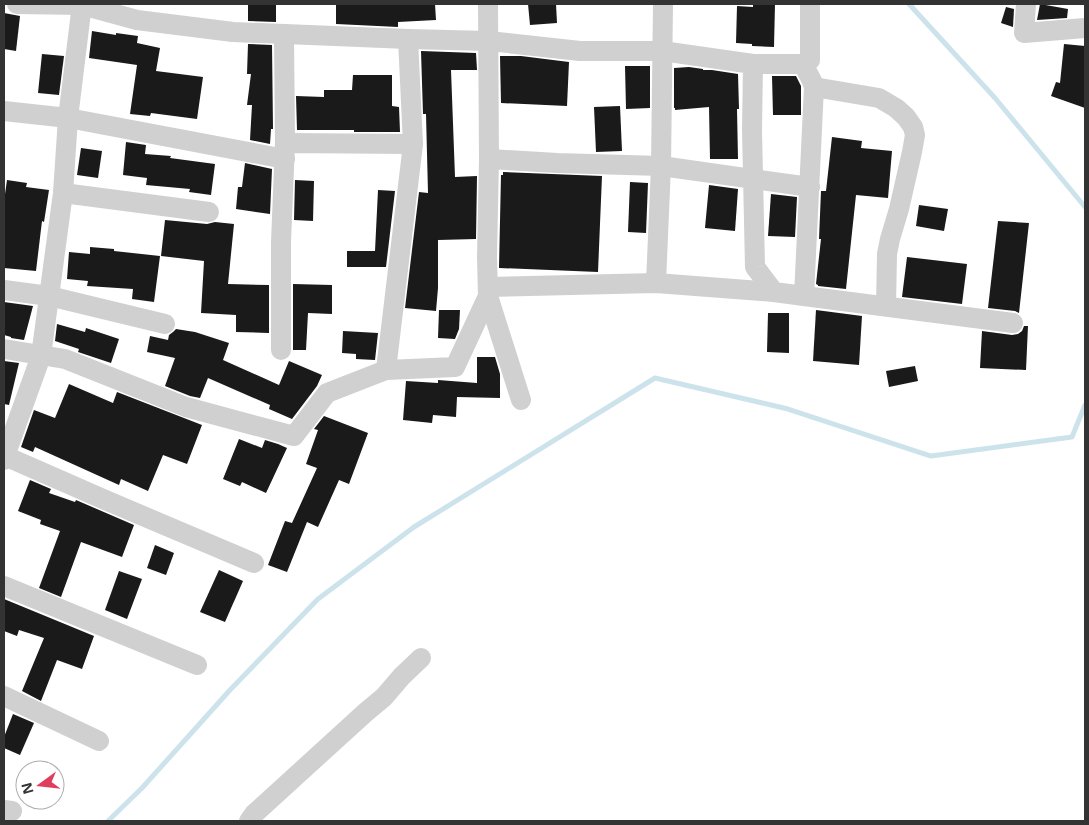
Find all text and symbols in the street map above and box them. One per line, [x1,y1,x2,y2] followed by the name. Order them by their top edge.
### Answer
[15,760,65,810] north arrow
[16,781,38,796] text: N

